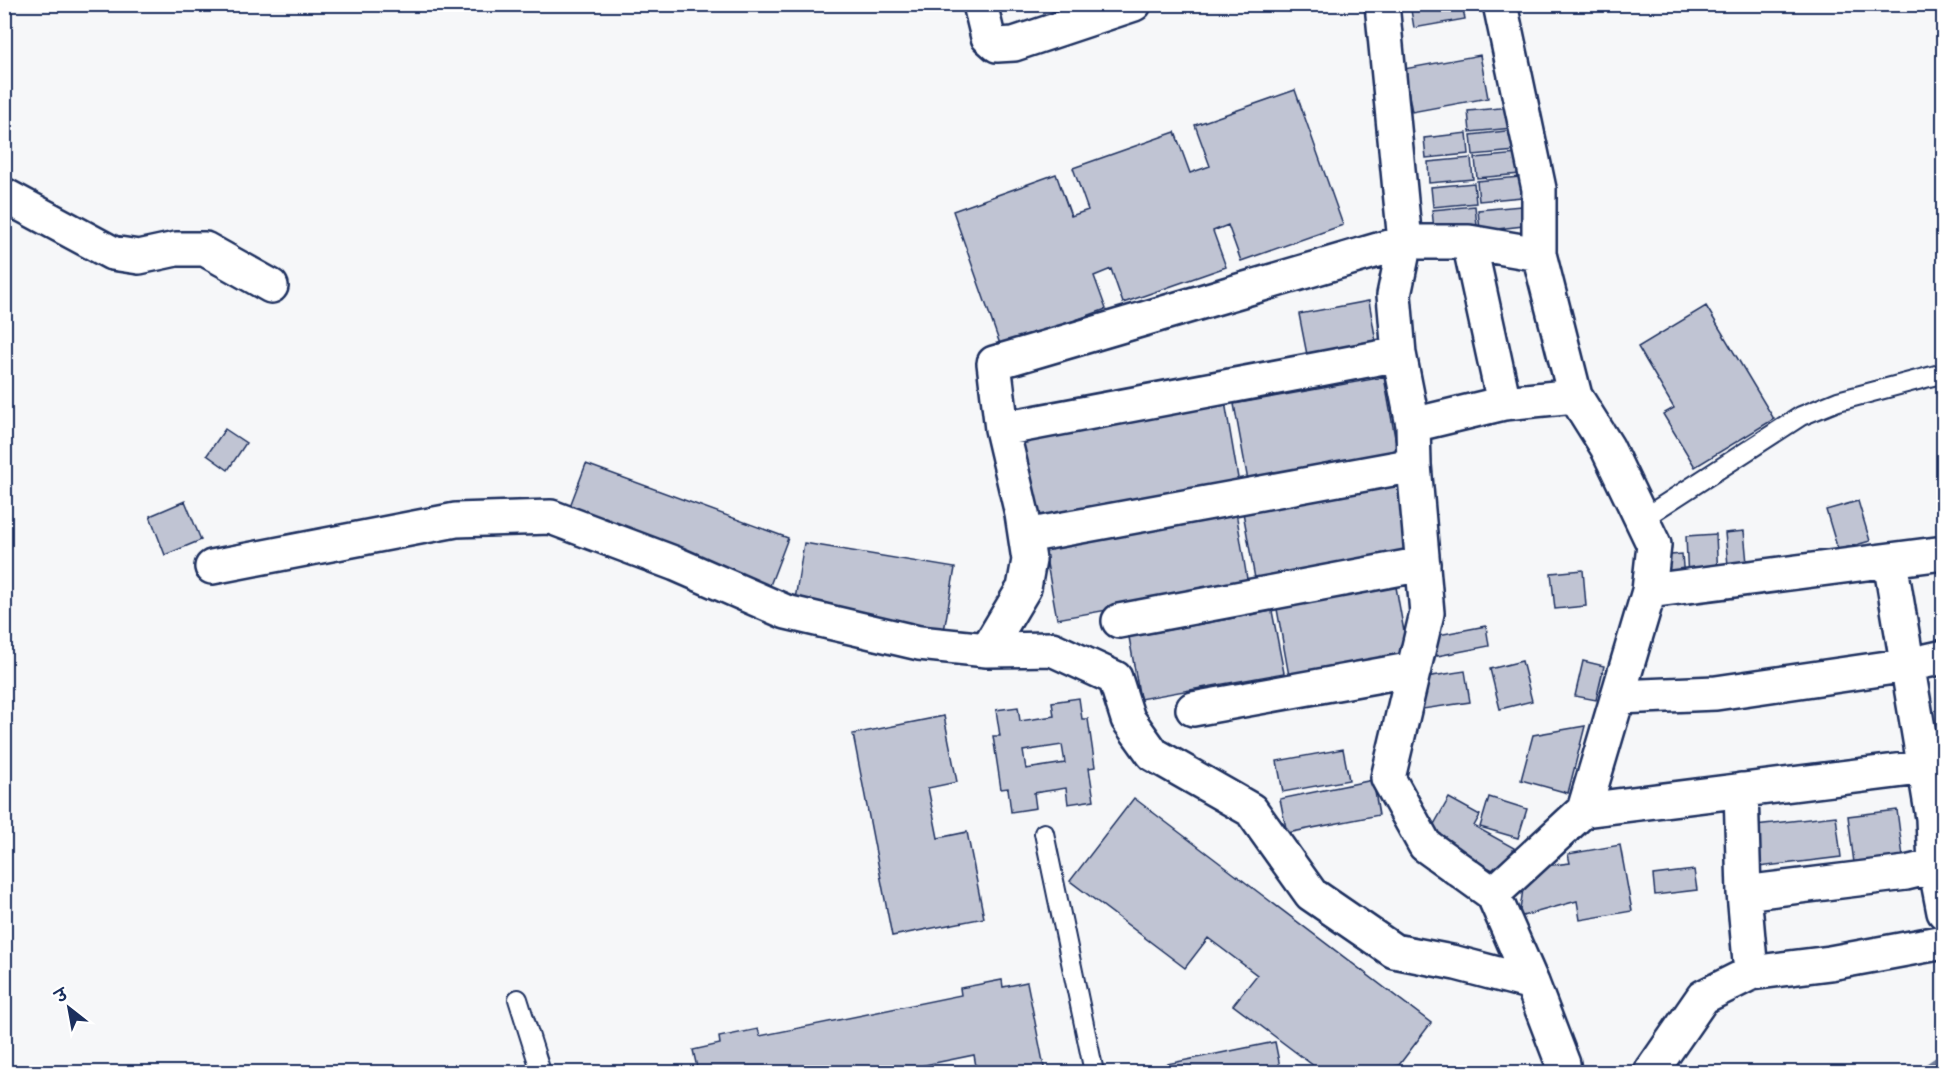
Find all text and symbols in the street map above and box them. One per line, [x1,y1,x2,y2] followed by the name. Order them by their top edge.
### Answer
[39,978,99,1038] north arrow
[49,982,73,1008] text: उ

